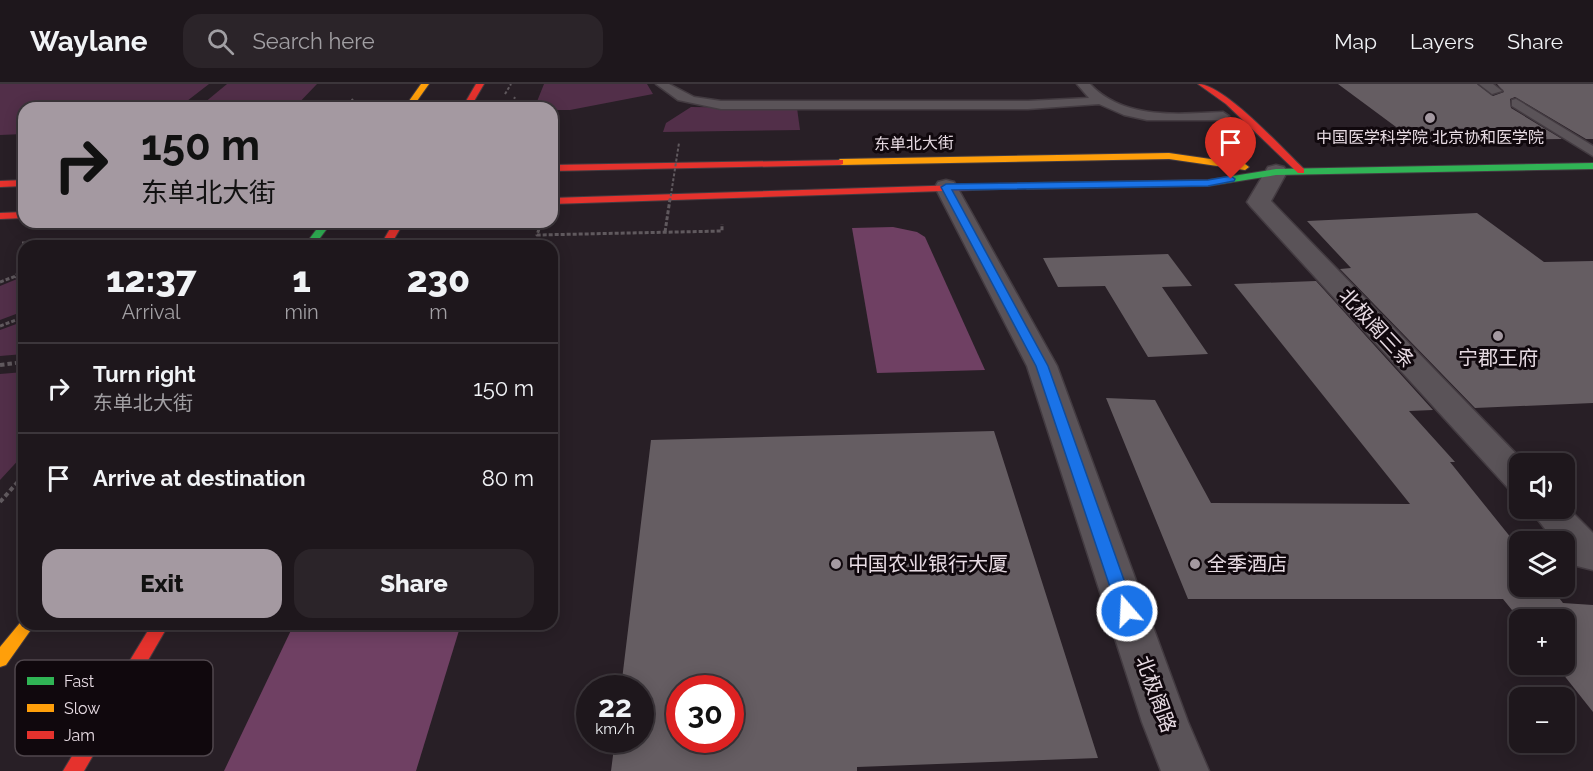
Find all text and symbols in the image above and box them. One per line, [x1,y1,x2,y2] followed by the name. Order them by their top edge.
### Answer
[183,14,603,68] search box
[30,25,147,58] text: Waylane
[204,25,237,58] icon: search
[252,28,375,54] text: Search here
[1334,29,1377,54] text: Map
[1410,29,1474,54] text: Layers
[1507,29,1563,54] text: Share
[1423,111,1437,125] marker: 中国医学科学院 北京协和医学院
[1205,117,1256,179] pin
[141,121,260,170] text: 150 m
[42,126,120,204] icon: right
[1214,126,1247,159] icon: arrive
[1316,128,1544,147] place label: 中国医学科学院 北京协和医学院
[874,133,954,154] street label: 东单北大街
[141,177,276,208] text: 东单北大街
[106,258,197,300] text: 12:37
[292,258,311,300] text: 1
[407,258,470,300] text: 230
[1334,283,1420,373] street label: 北极阁三条
[122,300,181,324] text: Arrival
[284,300,319,324] text: min
[429,300,448,324] text: m
[1491,329,1505,343] marker: 宁郡王府
[1458,346,1538,370] place label: 宁郡王府
[93,361,196,387] text: Turn right
[42,372,75,405] icon: right
[473,375,534,401] text: 150 m
[93,391,193,415] text: 东单北大街
[1509,453,1575,753] map controls
[1509,453,1575,519] button: sound
[42,462,75,495] icon: arrive
[93,465,306,491] text: Arrive at destination
[482,465,534,491] text: 80 m
[1509,531,1575,597] button: layers
[42,549,282,618] button: Exit
[294,549,534,618] button: Share
[848,552,1008,576] place label: 中国农业银行大厦
[1207,552,1287,576] place label: 全季酒店
[829,557,843,571] marker: 中国农业银行大厦
[1188,557,1202,571] marker: 全季酒店
[1095,579,1159,643] position arrow
[1509,609,1575,675] button: +
[1131,652,1181,736] street label: 北极阁路
[15,660,213,756] legend
[64,672,95,691] text: Fast
[666,675,744,753] speed limit sign: 30
[1509,687,1575,753] button: −
[598,689,632,724] text: 22
[64,699,100,718] text: Slow
[595,720,635,738] text: km/h
[64,726,95,745] text: Jam

